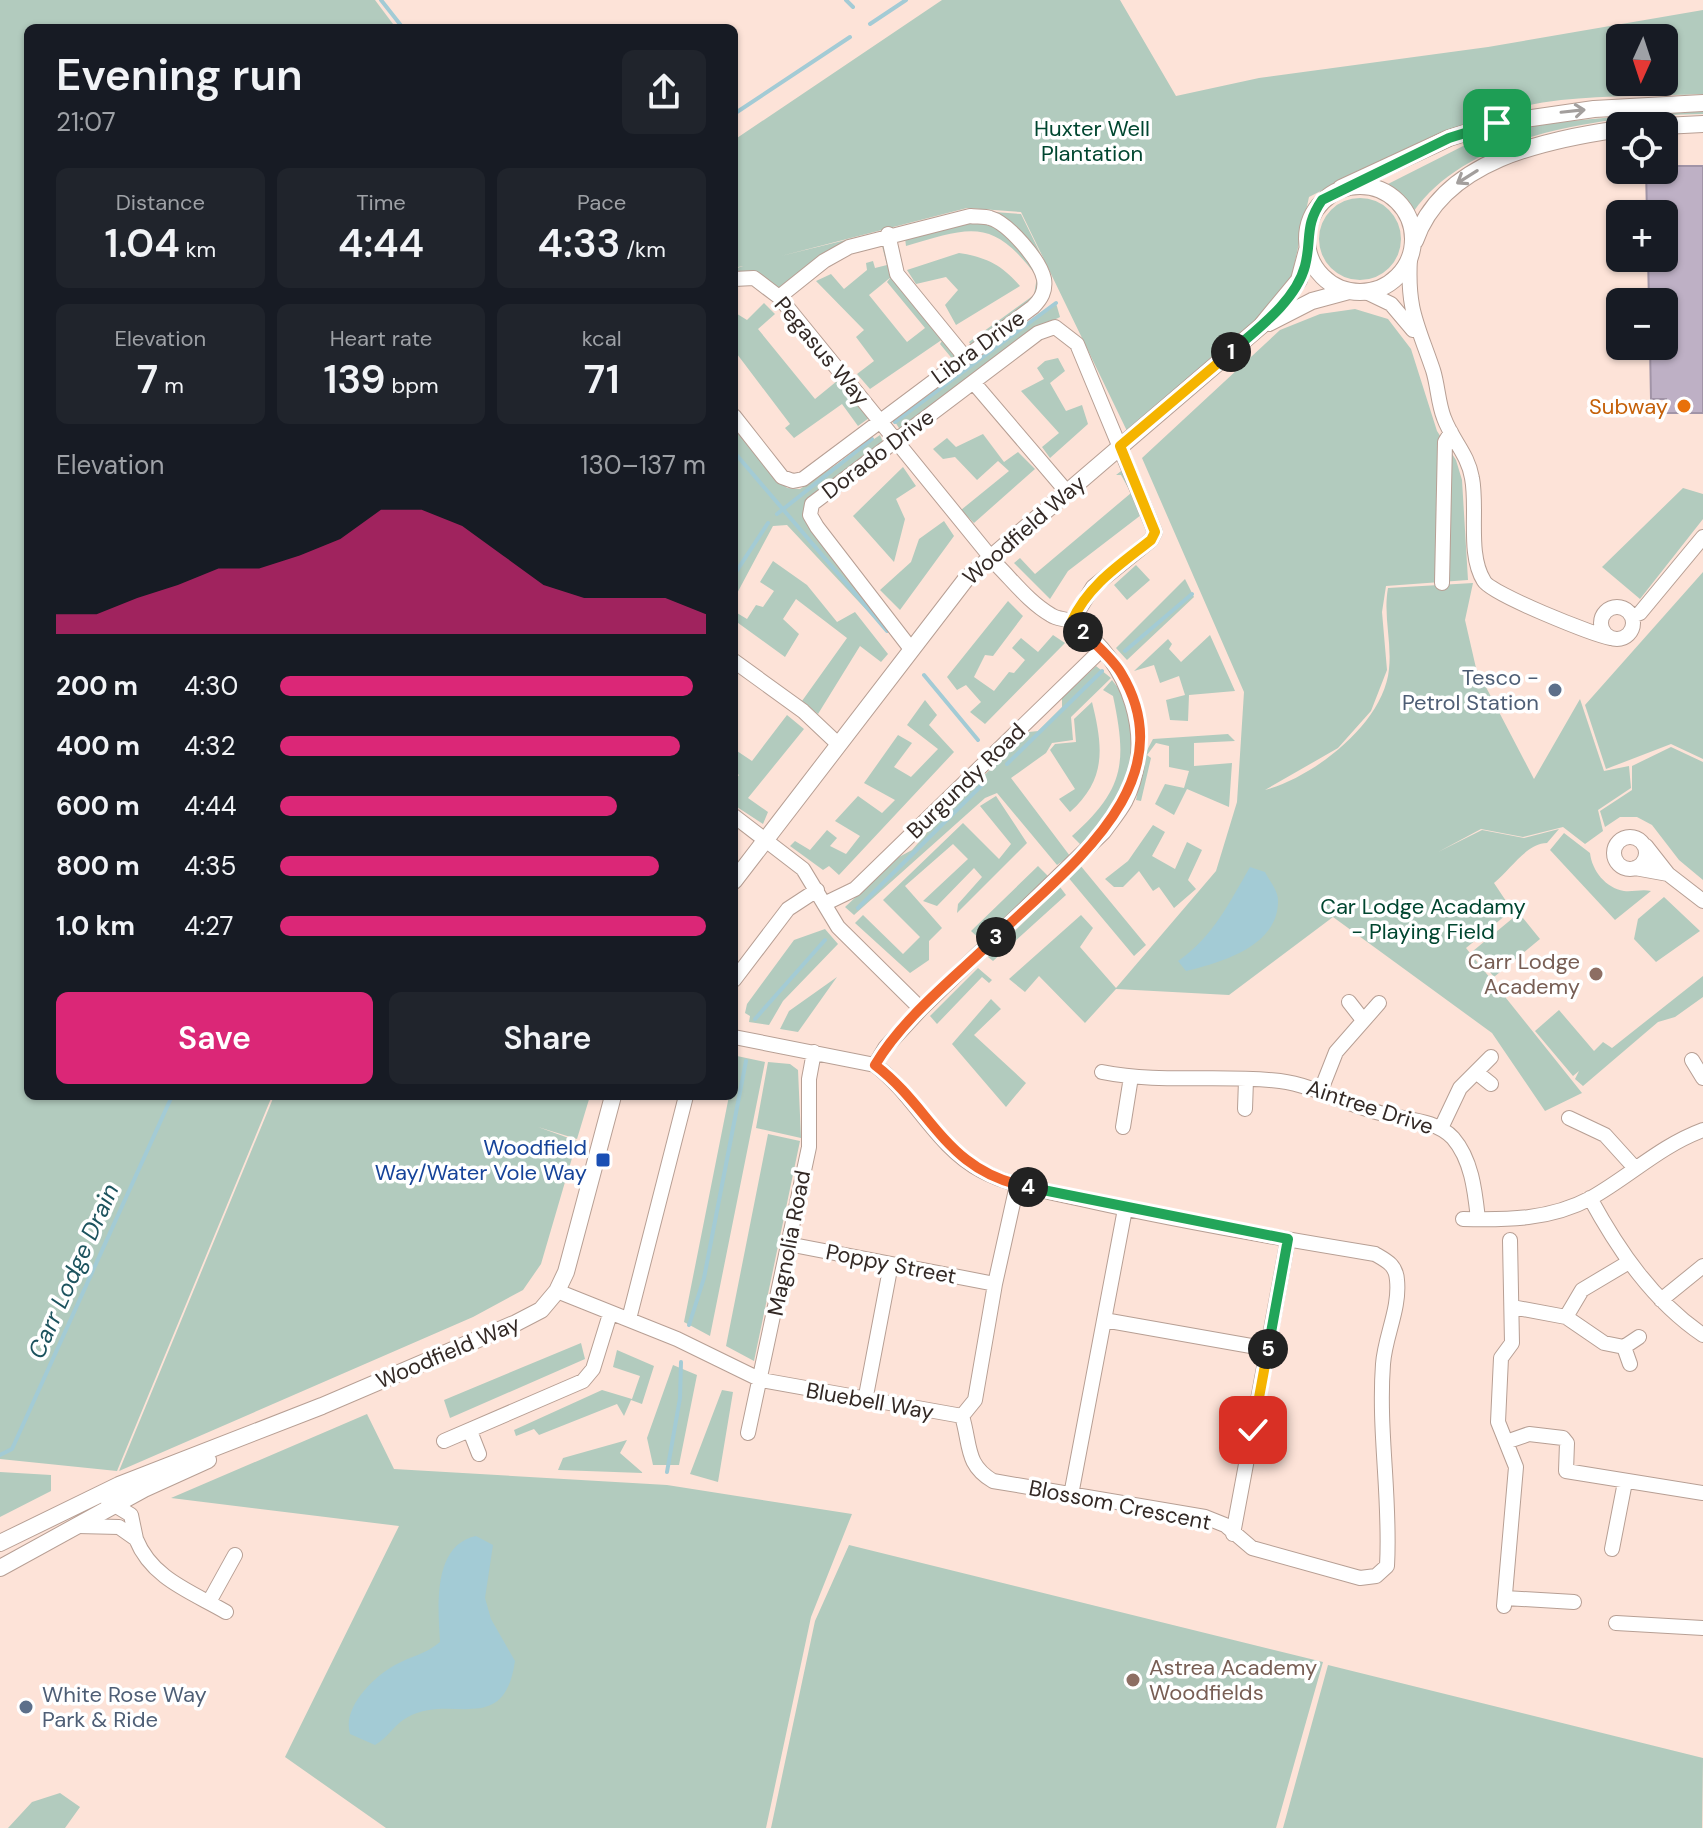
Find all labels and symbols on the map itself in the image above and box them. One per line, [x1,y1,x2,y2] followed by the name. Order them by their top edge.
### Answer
[1606,24,1678,96] north arrow
[1463,89,1531,157] pin
[1559,103,1586,118] one-way arrow
[1034,114,1150,168] park label: Huxter Well Plantation
[1456,170,1479,186] one-way arrow
[768,291,876,411] street label: Pegasus Way
[926,303,1030,391] street label: Libra Drive
[1211,332,1251,372] pin: 1
[1589,392,1668,421] place label: Subway
[1675,397,1693,415] marker: Subway
[816,402,940,506] street label: Dorado Drive
[957,469,1091,591] street label: Woodfield Way
[1063,612,1103,652] pin: 2
[1402,663,1539,717] place label: Tesco - Petrol Station
[1546,681,1564,699] marker: Tesco - Petrol Station
[900,717,1032,845] street label: Burgundy Road
[1320,892,1526,946] park label: Car Lodge Acadamy - Playing Field
[976,917,1016,957] pin: 3
[1468,947,1580,1001] place label: Carr Lodge Academy
[1587,965,1605,983] marker: Carr Lodge Academy
[1303,1073,1437,1141] street label: Aintree Drive
[375,1133,587,1187] place label: Woodfield Way/Water Vole Way
[594,1151,612,1169] marker: Woodfield Way/Water Vole Way
[1008,1167,1048,1207] pin: 4
[761,1168,817,1318] street label: Magnolia Road
[21,1179,125,1363] water label: Carr Lodge Drain
[823,1237,959,1291] street label: Poppy Street
[372,1309,524,1395] street label: Woodfield Way
[1248,1329,1288,1369] pin: 5
[804,1375,936,1427] street label: Bluebell Way
[1219,1396,1287,1464] pin
[1026,1473,1214,1537] street label: Blossom Crescent
[1149,1653,1317,1707] place label: Astrea Academy Woodfields
[1124,1671,1142,1689] marker: Astrea Academy Woodfields
[42,1680,207,1734] place label: White Rose Way Park & Ride
[17,1698,35,1716] marker: White Rose Way Park & Ride

